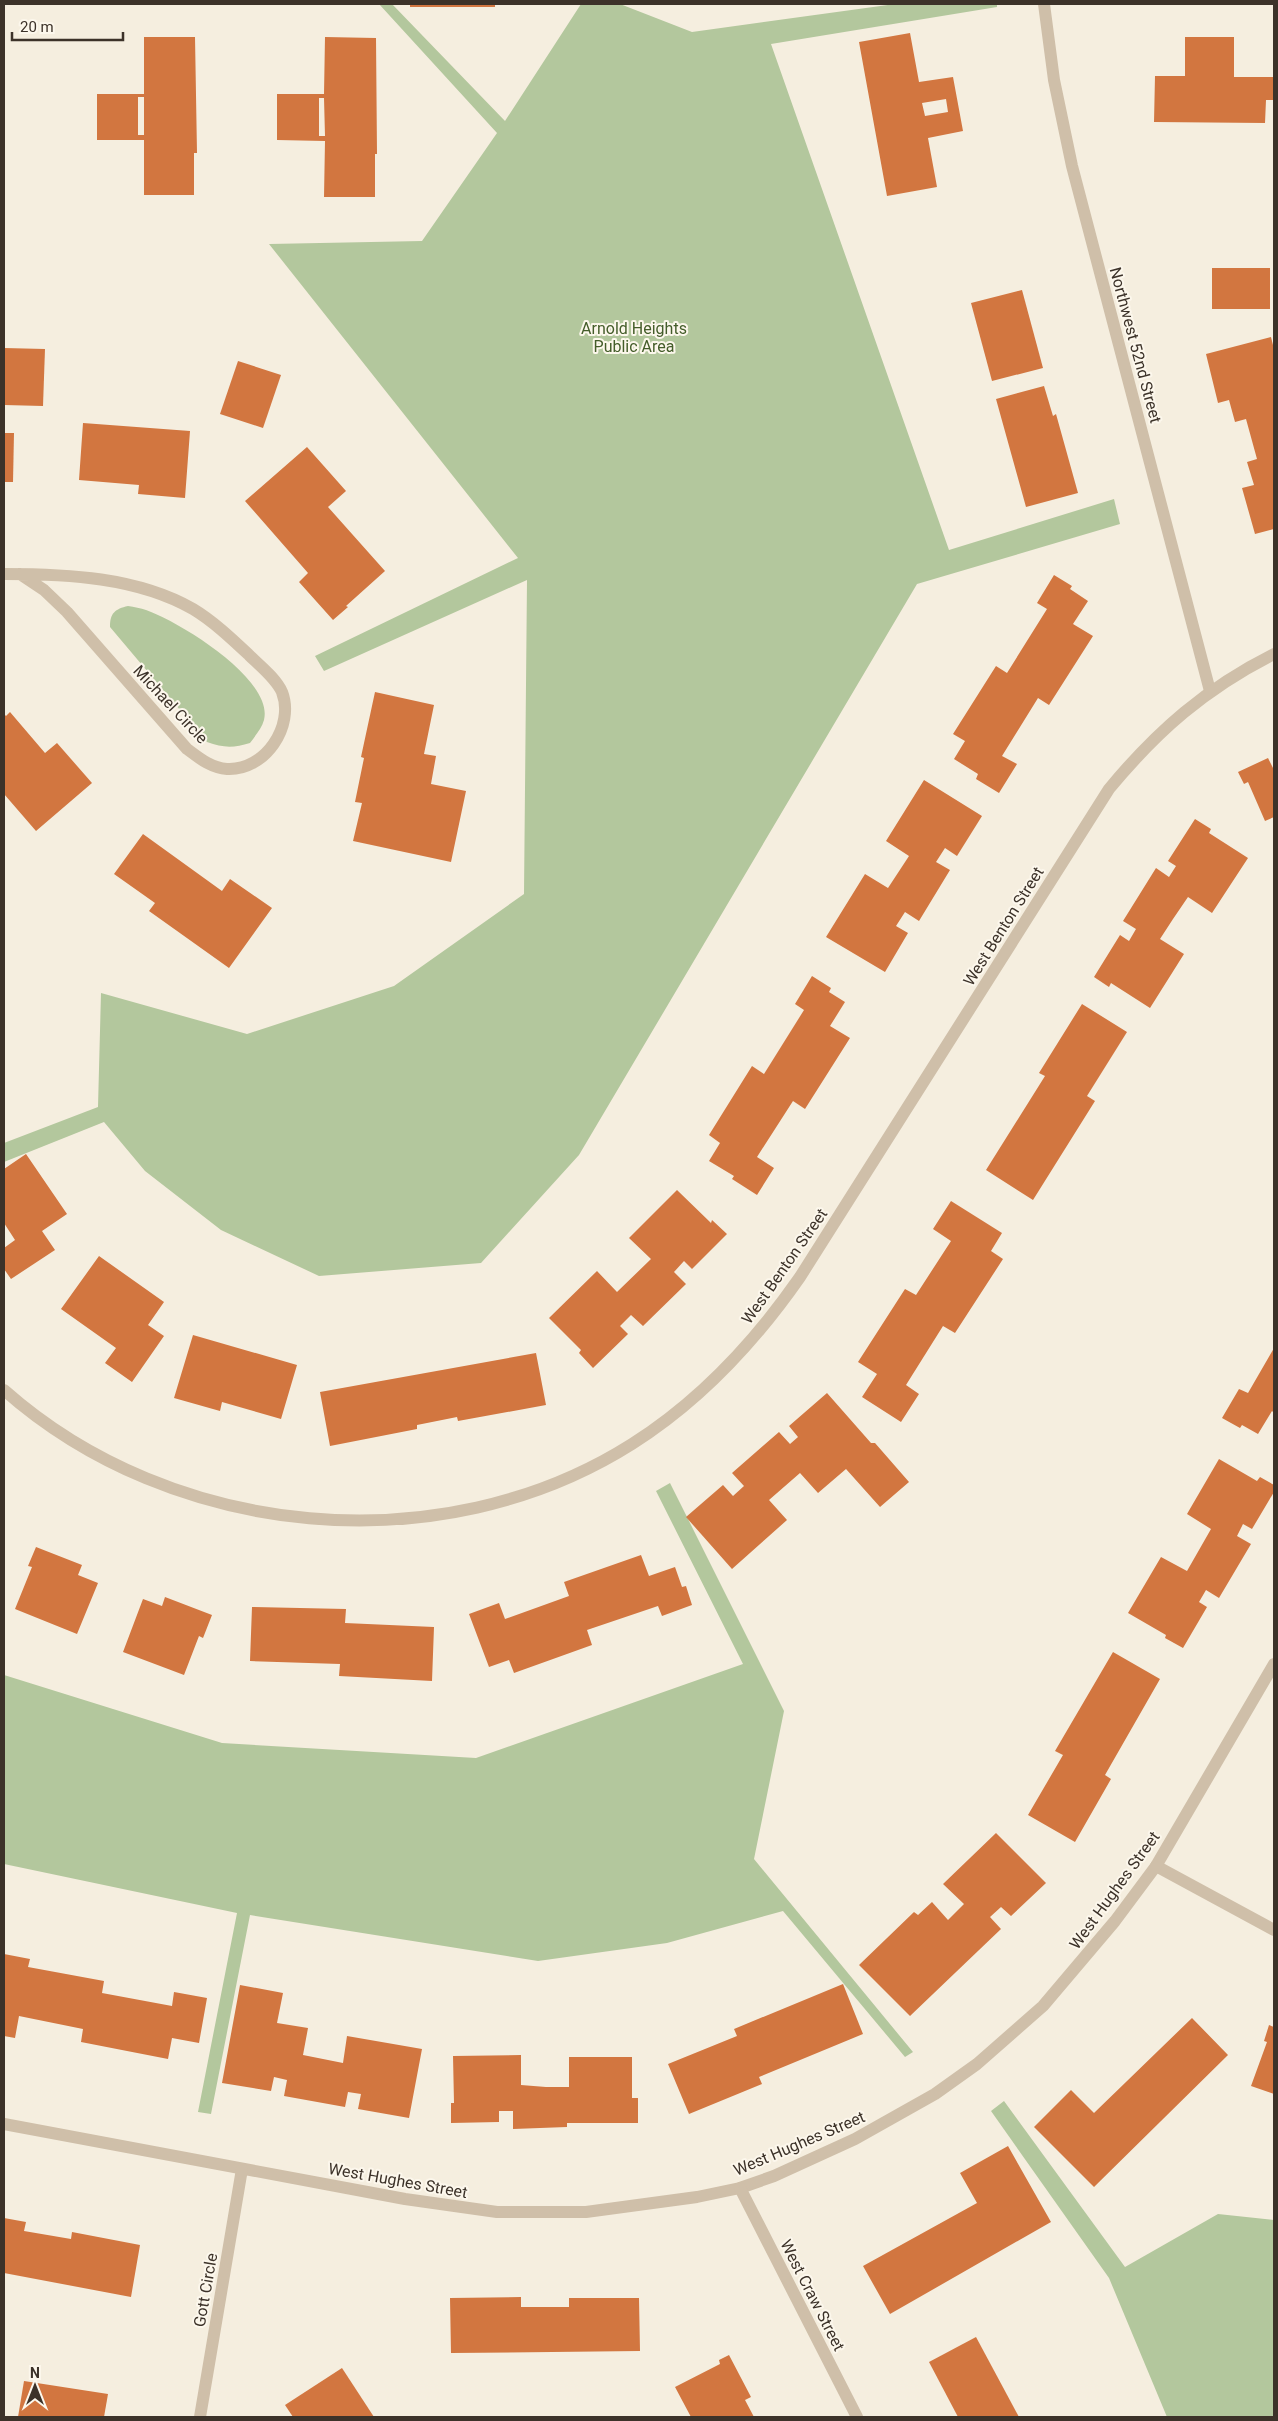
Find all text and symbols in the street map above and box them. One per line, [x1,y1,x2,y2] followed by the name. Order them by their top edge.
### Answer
[12,10,124,42] scale bar
[20,18,54,36] text: 20 m
[1106,265,1165,425] street label: Northwest 52nd Street
[581,319,687,356] park label: Arnold Heights Public Area
[129,661,212,748] street label: Michael Circle
[959,863,1048,989] street label: West Benton Street
[738,1205,831,1328] street label: West Benton Street
[1065,1828,1163,1953] street label: West Hughes Street
[731,2107,868,2180] street label: West Hughes Street
[327,2159,469,2202] street label: West Hughes Street
[776,2236,849,2354] street label: West Craw Street
[190,2252,221,2329] street label: Gott Circle
[10,2361,60,2411] north arrow
[30,2365,40,2381] text: N

